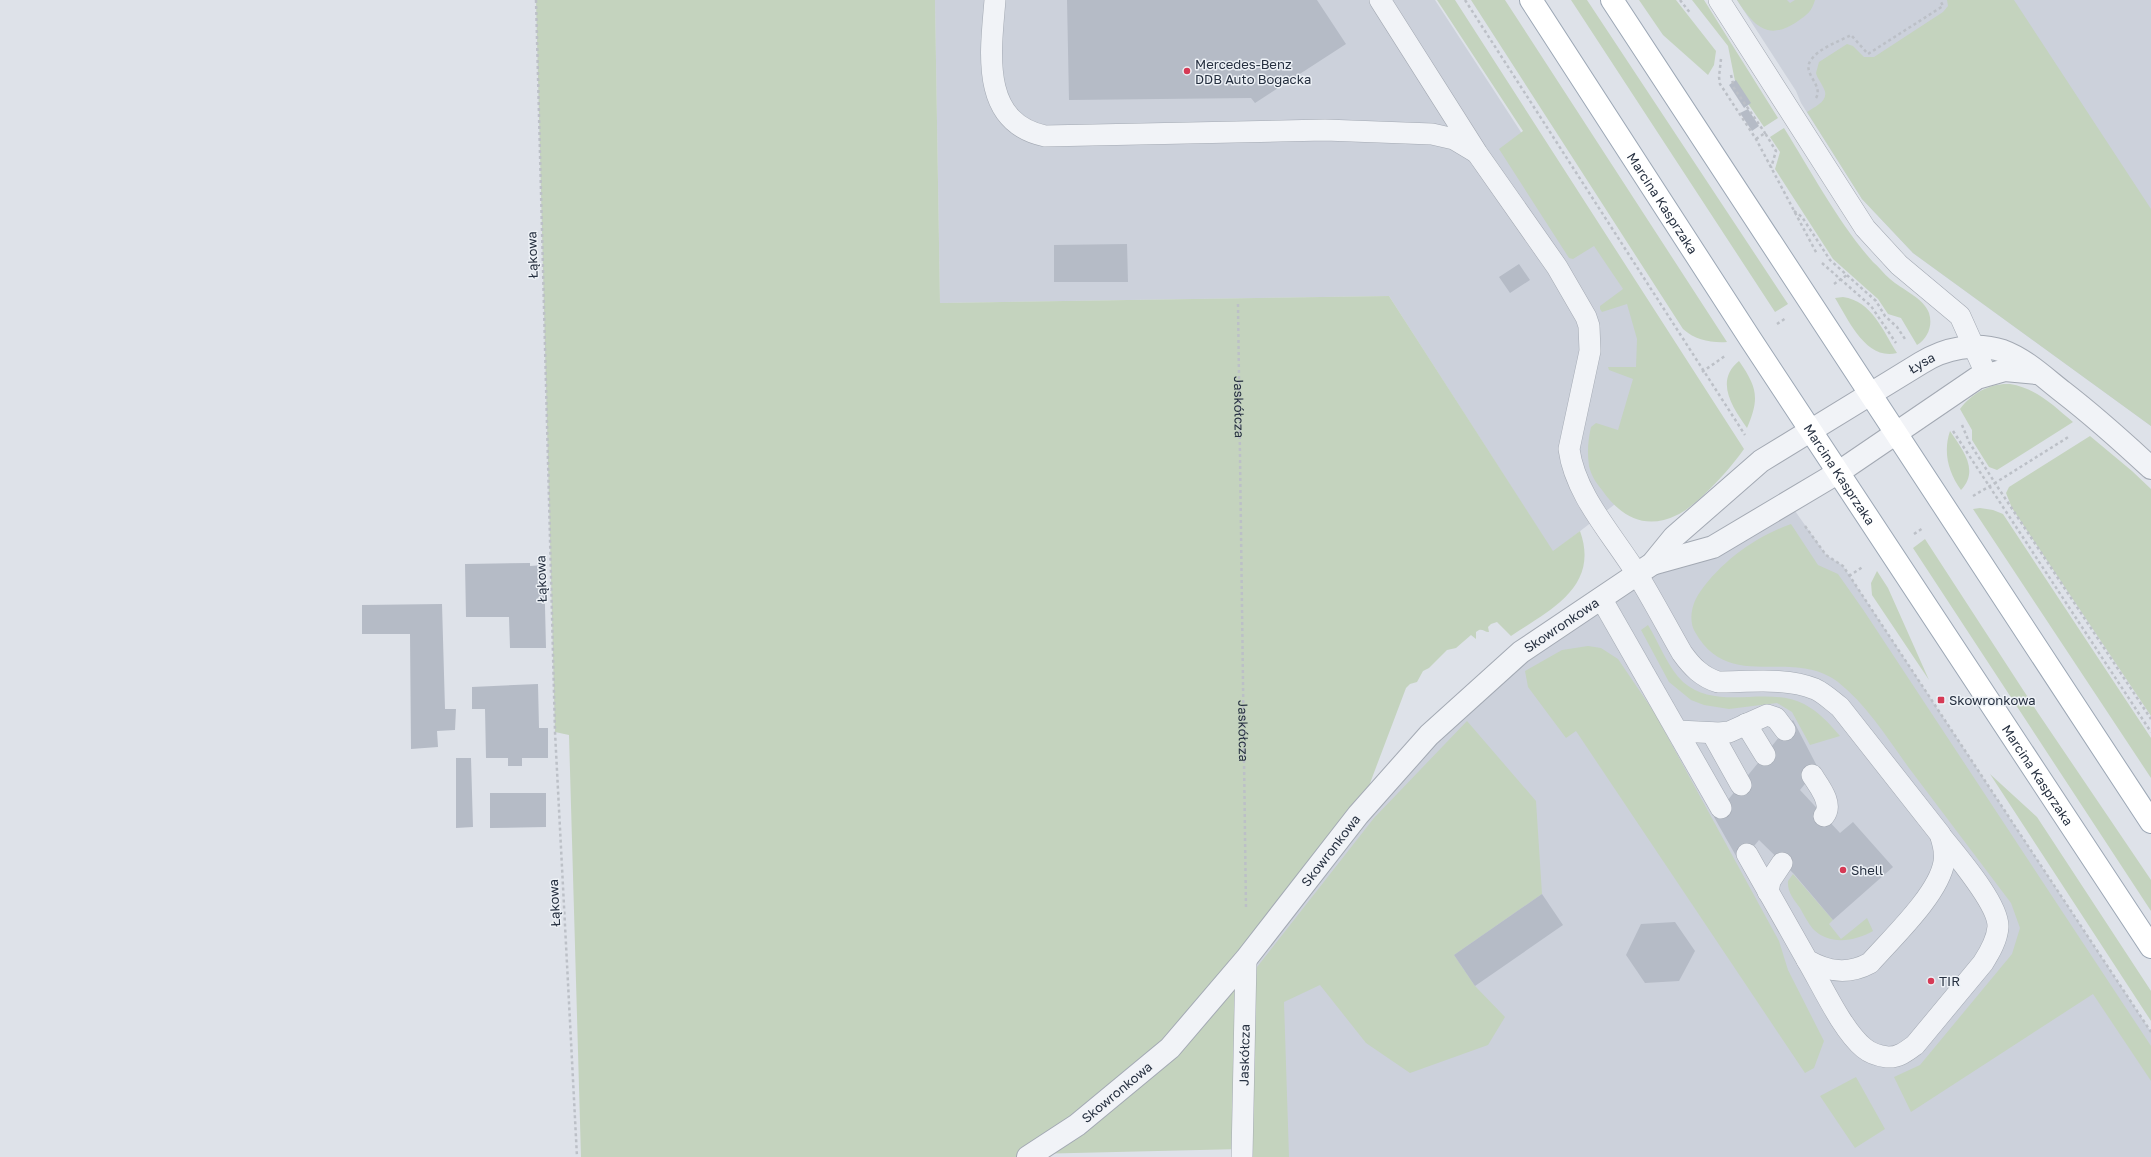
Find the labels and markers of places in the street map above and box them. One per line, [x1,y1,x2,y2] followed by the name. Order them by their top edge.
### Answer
[1195,56,1311,87] place label: Mercedes-Benz DDB Auto Bogacka
[1182,66,1192,76] marker: Mercedes-Benz DDB Auto Bogacka
[1949,692,2036,708] place label: Skowronkowa
[1936,695,1946,705] marker: Skowronkowa
[1851,862,1883,878] place label: Shell
[1838,865,1848,875] marker: Shell
[1939,973,1960,989] place label: TIR
[1926,976,1936,986] marker: TIR

